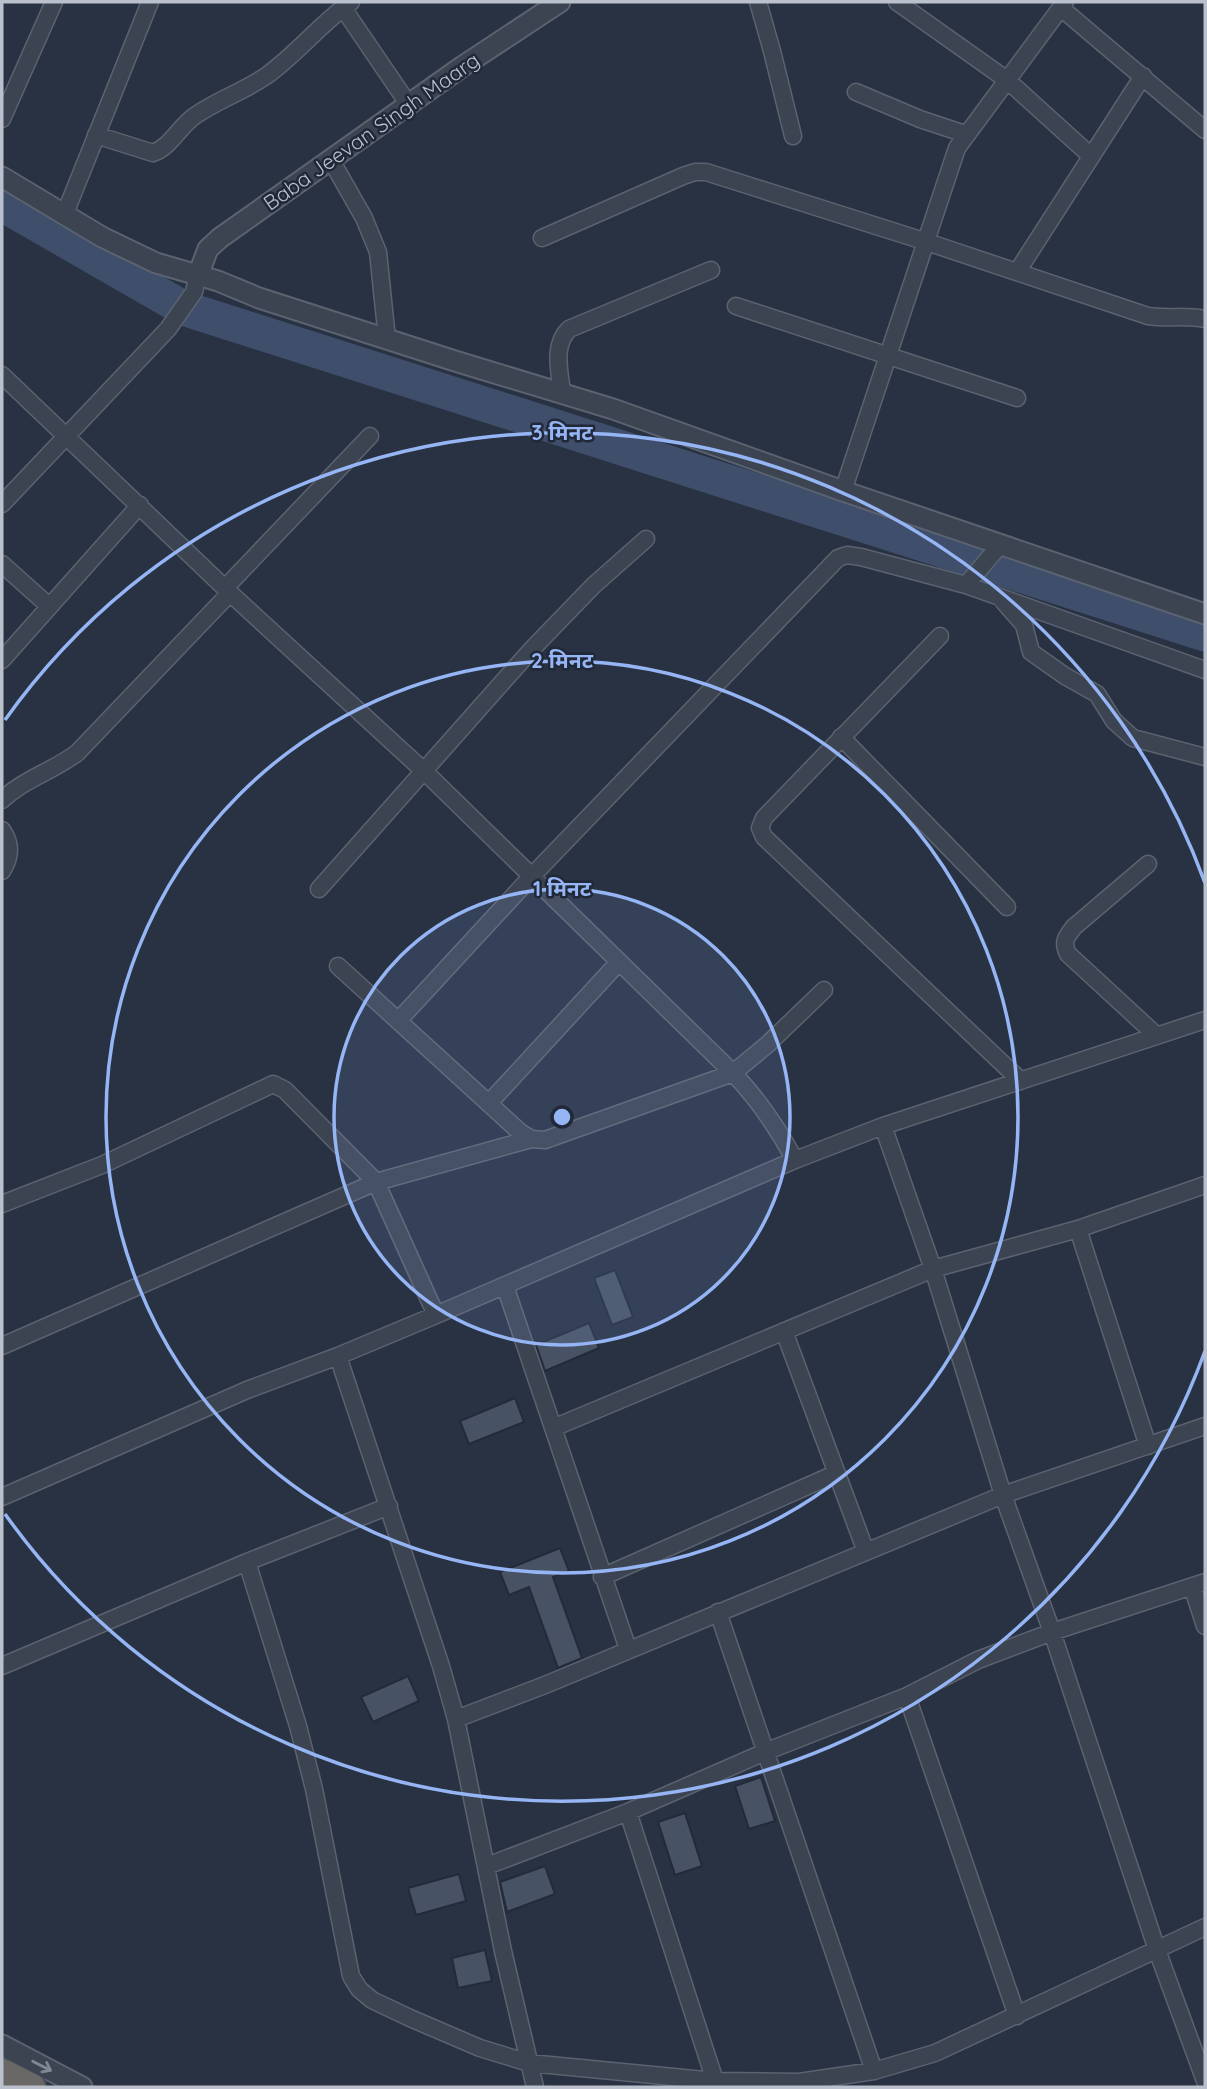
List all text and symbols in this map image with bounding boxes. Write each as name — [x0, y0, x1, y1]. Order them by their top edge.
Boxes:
street label: Baba Jeevan Singh Maarg — [258, 46, 484, 216]
text: 3 मिनट — [531, 419, 593, 445]
text: 2 मिनट — [531, 647, 594, 673]
text: 1 मिनट — [533, 875, 592, 901]
centre of rings — [550, 1105, 574, 1129]
one-way arrow — [31, 2060, 52, 2074]

